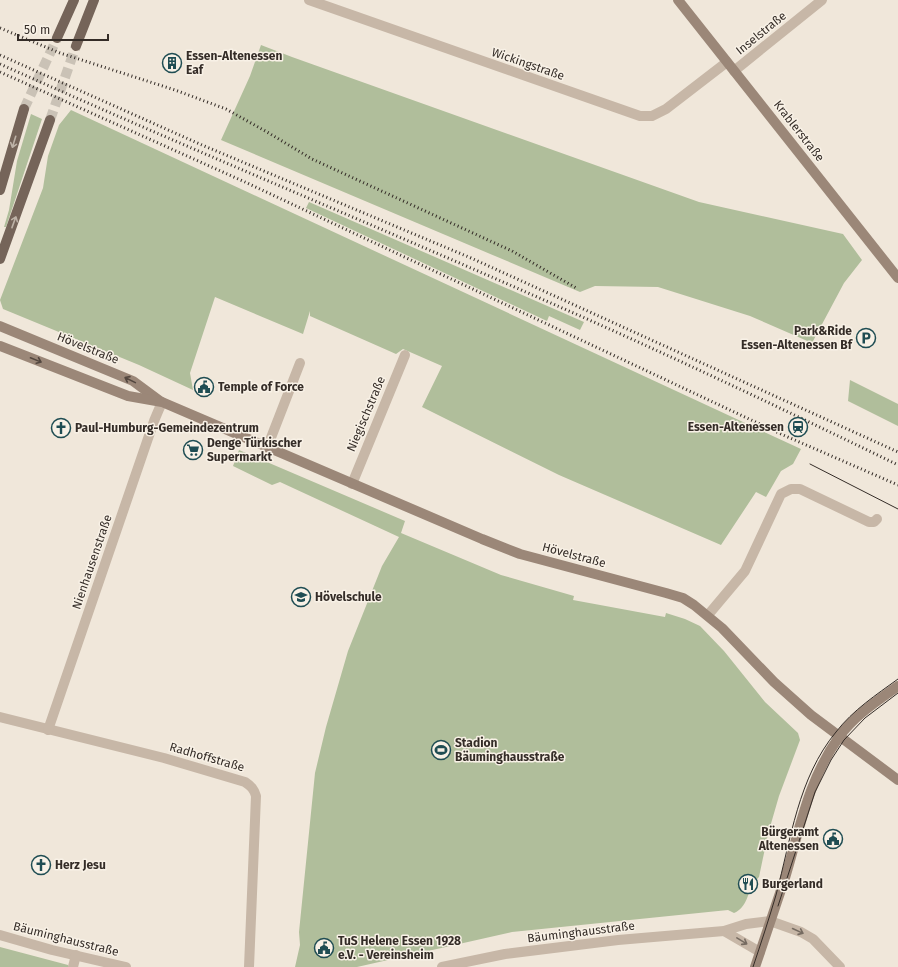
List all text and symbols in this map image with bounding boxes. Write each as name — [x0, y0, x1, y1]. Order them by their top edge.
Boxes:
street label: Inselstraße — [733, 8, 789, 58]
scale bar — [18, 16, 108, 42]
text: 50 m — [24, 23, 50, 37]
street label: Wickingstraße — [490, 45, 566, 83]
place label: Essen-Altenessen Eaf — [186, 49, 282, 77]
building icon: Essen-Altenessen Eaf — [161, 52, 183, 74]
street label: Krablerstraße — [771, 98, 827, 164]
one-way arrow — [10, 135, 17, 148]
one-way arrow — [10, 217, 18, 229]
place label: Park&Ride Essen-Altenessen Bf — [741, 324, 854, 352]
parking icon: Park&Ride Essen-Altenessen Bf — [855, 327, 877, 349]
street label: Hövelstraße — [55, 329, 121, 367]
one-way arrow — [30, 357, 42, 365]
street label: Niegischstraße — [344, 374, 388, 454]
one-way arrow — [124, 376, 136, 383]
public building icon: Temple of Force — [193, 376, 215, 398]
place label: Temple of Force — [218, 380, 304, 394]
station icon: Essen-Altenessen — [787, 416, 809, 438]
church icon: Paul-Humburg-Gemeindezentrum — [50, 417, 72, 439]
place label: Essen-Altenessen — [688, 420, 784, 434]
place label: Paul-Humburg-Gemeindezentrum — [75, 421, 259, 435]
place label: Denge Türkischer Supermarkt — [207, 436, 302, 464]
supermarket icon: Denge Türkischer Supermarkt — [182, 439, 204, 461]
street label: Nienhausenstraße — [69, 513, 115, 611]
street label: Hövelstraße — [541, 540, 607, 570]
school or university icon: Hövelschule — [290, 586, 312, 608]
place label: Hövelschule — [315, 590, 382, 604]
place label: Stadion Bäuminghausstraße — [455, 736, 565, 764]
sports icon: Stadion Bäuminghausstraße — [430, 739, 452, 761]
street label: Radhoffstraße — [168, 740, 246, 774]
place label: Bürgeramt Altenessen — [758, 825, 819, 853]
public building icon: Bürgeramt Altenessen — [822, 828, 844, 850]
church icon: Herz Jesu — [30, 854, 52, 876]
place label: Herz Jesu — [55, 858, 106, 872]
restaurant icon: Burgerland — [737, 873, 759, 895]
place label: Burgerland — [762, 877, 823, 891]
street label: Bäuminghausstraße — [526, 918, 636, 946]
street label: Bäuminghausstraße — [12, 919, 120, 959]
one-way arrow — [792, 928, 804, 935]
place label: TuS Helene Essen 1928 e.V. - Vereinsheim — [338, 934, 461, 962]
public building icon: TuS Helene Essen 1928 e.V. - Vereinsheim — [313, 937, 335, 959]
one-way arrow — [736, 938, 748, 946]

